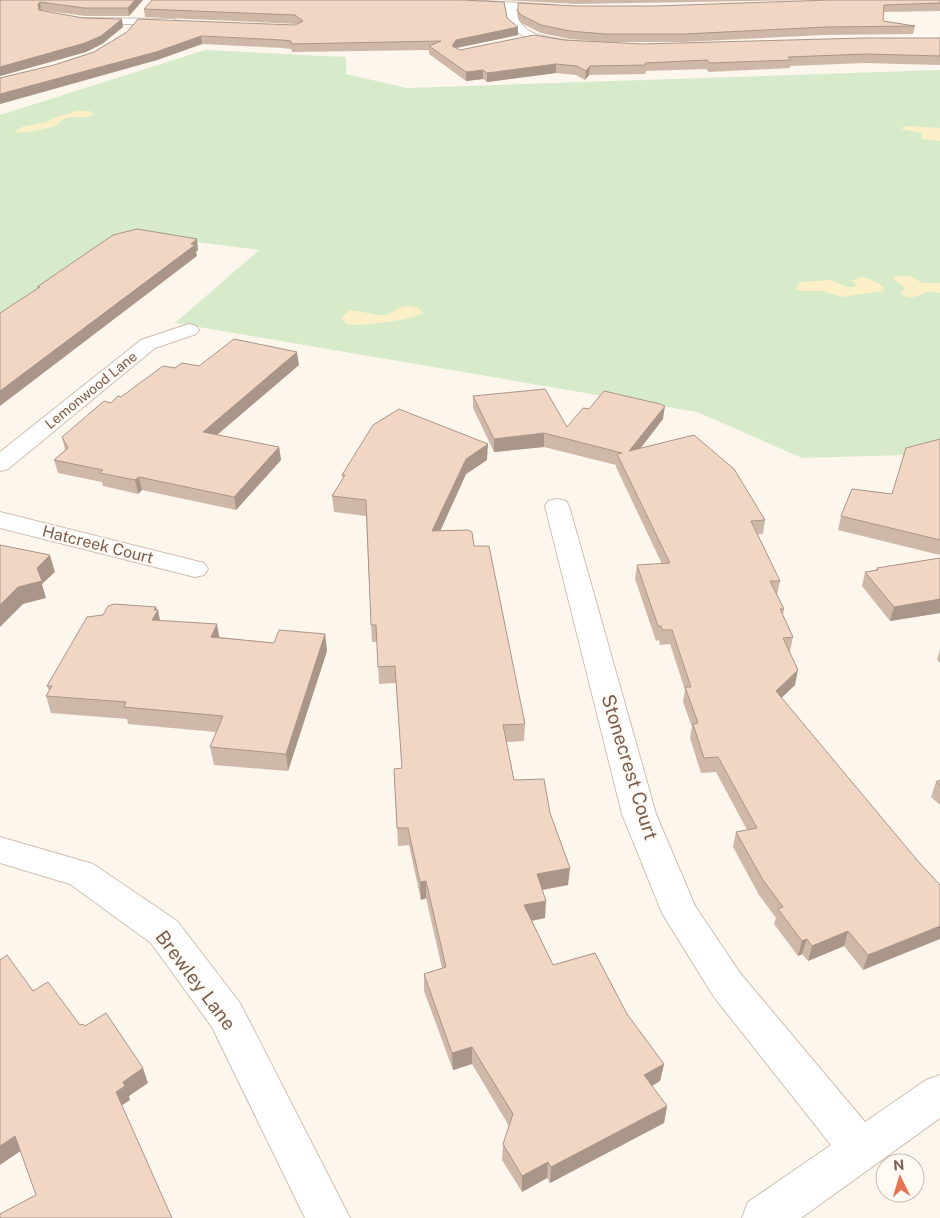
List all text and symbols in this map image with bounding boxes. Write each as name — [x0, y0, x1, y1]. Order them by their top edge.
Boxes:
street label: Lemonwood Lane — [42, 348, 140, 432]
street label: Hatcreek Court — [40, 521, 156, 568]
street label: Stonecrest Court — [597, 692, 663, 842]
street label: Brewley Lane — [151, 926, 241, 1034]
north arrow — [875, 1153, 925, 1203]
text: N — [893, 1157, 905, 1173]

